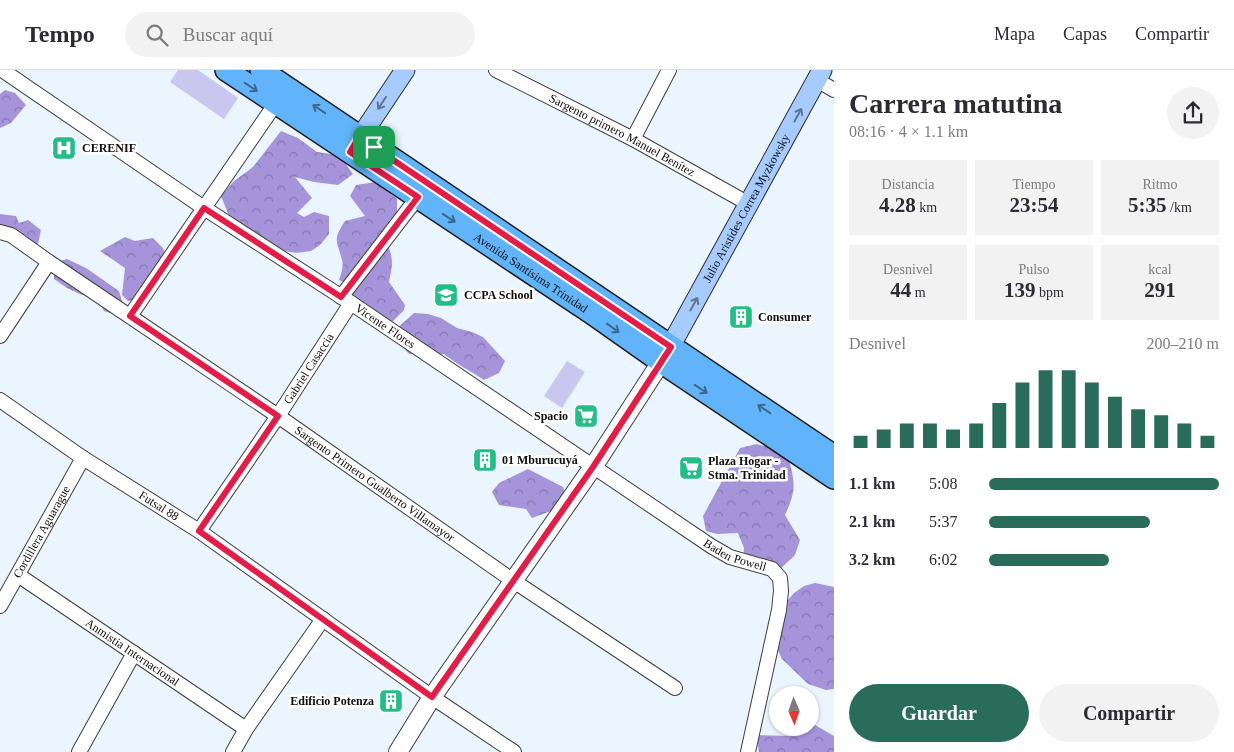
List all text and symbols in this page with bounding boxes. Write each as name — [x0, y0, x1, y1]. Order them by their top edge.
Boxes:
search box — [125, 12, 475, 57]
text: Tempo — [25, 21, 95, 47]
icon: search — [143, 21, 171, 49]
text: Buscar aquí — [183, 24, 273, 45]
text: Mapa — [994, 24, 1035, 44]
text: Capas — [1063, 24, 1107, 44]
text: Compartir — [1135, 24, 1209, 44]
one-way arrow — [244, 82, 258, 92]
button: share — [1167, 87, 1219, 139]
text: Carrera matutina — [849, 88, 1062, 119]
street label: Sargento primero Manuel Benítez — [547, 91, 698, 179]
one-way arrow — [377, 96, 387, 110]
one-way arrow — [312, 104, 326, 114]
one-way arrow — [793, 109, 803, 123]
text: 08:16 · 4 × 1.1 km — [849, 123, 968, 140]
pin — [353, 126, 395, 168]
street label: Julio Aristides Correa Myzkowsky — [700, 131, 793, 285]
icon: arrive — [360, 133, 388, 161]
hospital icon: CERENIF — [51, 135, 77, 161]
place label: CERENIF — [82, 141, 136, 155]
text: Distancia — [882, 177, 934, 192]
text: Tiempo — [1012, 177, 1056, 192]
text: Ritmo — [1142, 177, 1178, 192]
text: 4.28 — [879, 193, 916, 217]
text: 23:54 — [1010, 193, 1059, 217]
text: 5:35 — [1128, 193, 1167, 217]
text: km — [916, 200, 937, 215]
text: /km — [1167, 200, 1192, 215]
one-way arrow — [442, 213, 456, 223]
street label: Avenida Santísima Trinidad — [471, 230, 590, 316]
text: Desnivel — [883, 262, 933, 277]
text: Pulso — [1018, 262, 1050, 277]
text: kcal — [1148, 262, 1172, 277]
text: 44 — [890, 278, 911, 302]
text: 139 — [1004, 278, 1036, 302]
text: 291 — [1144, 278, 1176, 302]
school or university icon: CCPA School — [433, 282, 459, 308]
text: m — [911, 285, 926, 300]
text: bpm — [1036, 285, 1064, 300]
place label: CCPA School — [464, 288, 533, 302]
one-way arrow — [690, 297, 700, 312]
street label: Vicente Flores — [352, 301, 418, 352]
building icon: Consumer — [728, 304, 754, 330]
place label: Consumer — [758, 310, 812, 324]
one-way arrow — [606, 323, 620, 333]
street label: Gabriel Casaccia — [281, 330, 337, 407]
text: Desnivel — [849, 335, 906, 352]
text: 200–210 m — [1147, 335, 1219, 352]
one-way arrow — [694, 384, 708, 394]
supermarket icon: Spacio — [573, 403, 599, 429]
one-way arrow — [758, 404, 772, 414]
place label: Spacio — [534, 409, 568, 423]
street label: Sargento Primero Gualberto Villamayor — [292, 423, 457, 545]
building icon: 01 Mburucuyá — [472, 447, 498, 473]
place label: 01 Mburucuyá — [502, 453, 578, 467]
place label: Plaza Hogar - Stma. Trinidad — [708, 454, 786, 482]
supermarket icon: Plaza Hogar - Stma. Trinidad — [678, 455, 704, 481]
text: 1.1 km — [849, 475, 895, 492]
text: 5:08 — [929, 475, 957, 492]
street label: Cordillera Aguarague — [10, 483, 73, 581]
street label: Futsal 88 — [136, 488, 181, 524]
text: 2.1 km — [849, 513, 895, 530]
text: 5:37 — [929, 513, 957, 530]
street label: Baden Powell — [701, 536, 769, 574]
text: 3.2 km — [849, 551, 895, 568]
text: 6:02 — [929, 551, 957, 568]
street label: Anmistia Internacional — [83, 616, 183, 689]
button: Guardar — [849, 684, 1029, 742]
button: Compartir — [1039, 684, 1219, 742]
north arrow — [769, 686, 819, 736]
map controls — [769, 686, 819, 736]
building icon: Edificio Potenza — [378, 688, 404, 714]
place label: Edificio Potenza — [290, 694, 374, 708]

